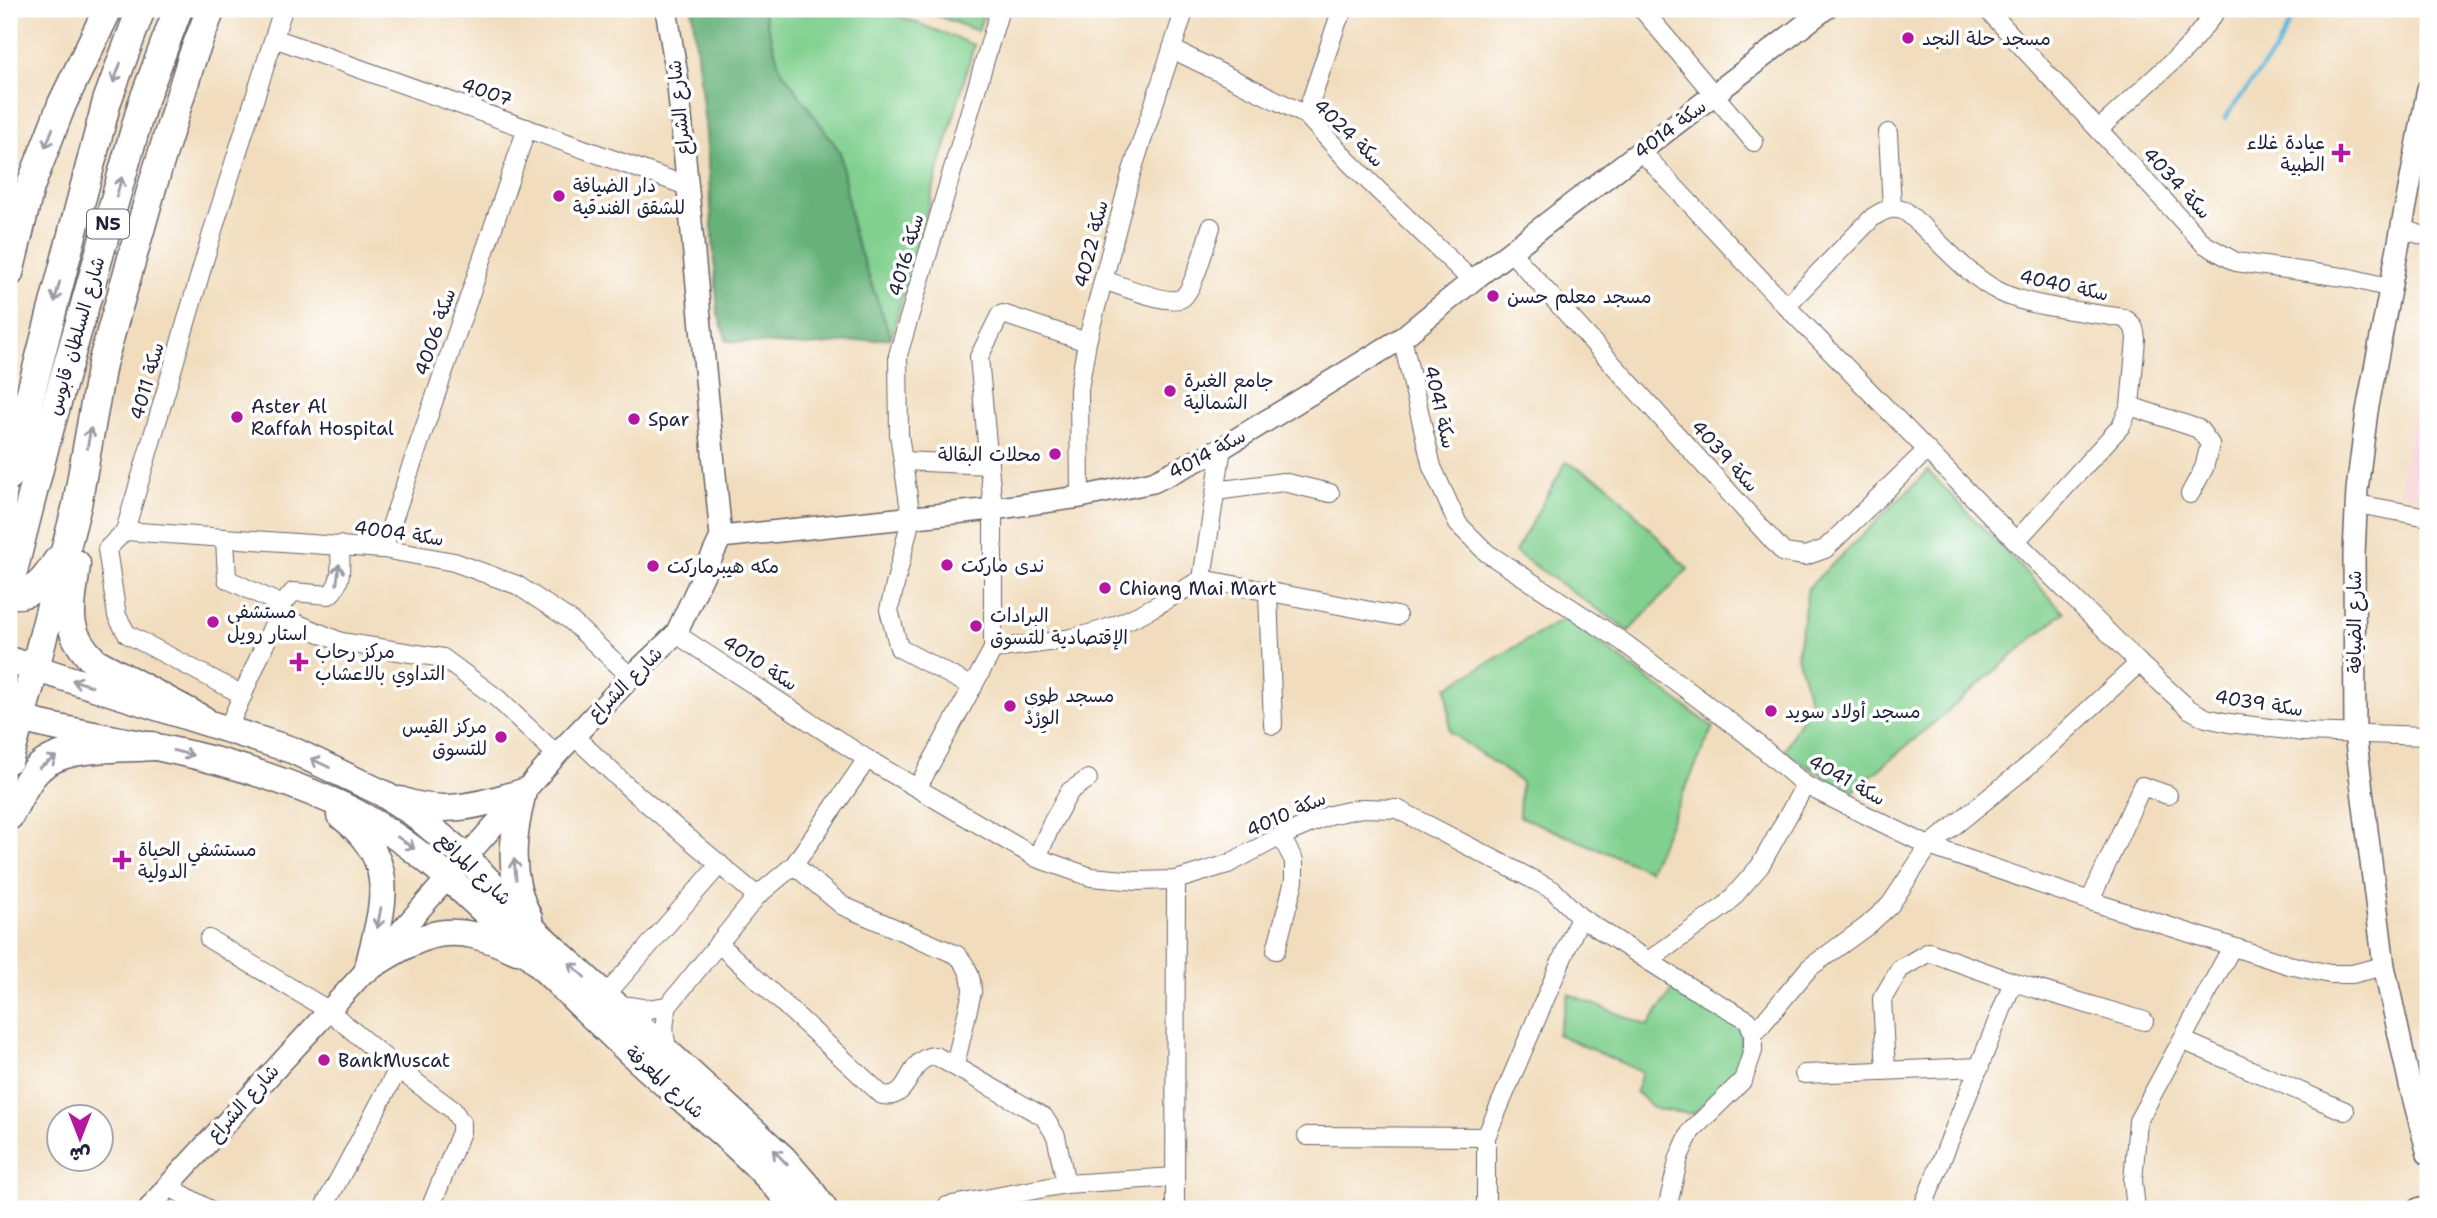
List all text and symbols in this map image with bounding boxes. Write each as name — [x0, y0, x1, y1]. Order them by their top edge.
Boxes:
place label: مسجد حلة النجد — [1922, 26, 2051, 51]
marker: مسجد حلة النجد — [1900, 30, 1916, 46]
street label: شارع الشراع — [662, 59, 697, 157]
one-way arrow — [110, 61, 122, 83]
street label: 4007 — [458, 72, 516, 112]
street label: سكة 4024 — [1308, 93, 1390, 173]
street label: سكة 4014 — [1629, 94, 1711, 164]
one-way arrow — [42, 126, 55, 148]
place label: عيادة غلاء الطبية — [2246, 130, 2325, 177]
street label: سكة 4034 — [2137, 142, 2217, 224]
marker: عيادة غلاء الطبية — [2331, 143, 2351, 163]
place label: دار الضيافة للشقق الفندقية — [573, 173, 685, 220]
one-way arrow — [113, 176, 126, 198]
marker: دار الضيافة للشقق الفندقية — [551, 188, 567, 204]
street label: سكة 4022 — [1068, 198, 1114, 290]
road number: N5 — [87, 210, 129, 238]
street label: سكة 4016 — [882, 211, 930, 299]
street label: شارع السلطان قابوس — [41, 254, 112, 419]
street label: سكة 4040 — [2017, 263, 2111, 307]
one-way arrow — [50, 280, 63, 303]
place label: مسجد معلم حسن — [1507, 284, 1652, 311]
street label: سكة 4006 — [408, 285, 462, 379]
marker: مسجد معلم حسن — [1485, 288, 1501, 304]
street label: سكة 4011 — [124, 339, 170, 423]
street label: سكة 4041 — [1418, 363, 1462, 451]
place label: جامع الغبرة الشمالية — [1184, 368, 1274, 415]
marker: جامع الغبرة الشمالية — [1162, 383, 1178, 399]
place label: Aster Al Raffah Hospital — [251, 394, 394, 441]
place label: Spar — [648, 407, 689, 432]
marker: Aster Al Raffah Hospital — [229, 409, 245, 425]
marker: Spar — [626, 411, 642, 427]
street label: سكة 4039 — [1686, 414, 1764, 498]
street label: سكة 4014 — [1164, 423, 1250, 485]
one-way arrow — [83, 427, 96, 450]
place label: محلات البقالة — [938, 442, 1041, 467]
marker: محلات البقالة — [1047, 446, 1063, 462]
street label: سكة 4004 — [352, 514, 446, 552]
place label: ندى ماركت — [961, 553, 1044, 578]
place label: مكه هيبرماركت — [667, 554, 779, 579]
marker: ندى ماركت — [939, 557, 955, 573]
marker: مكه هيبرماركت — [645, 558, 661, 574]
one-way arrow — [332, 563, 345, 586]
street label: شارع الضيافة — [2342, 570, 2368, 674]
place label: Chiang Mai Mart — [1119, 576, 1277, 601]
marker: Chiang Mai Mart — [1097, 580, 1113, 596]
place label: مستشفى استار رويل — [227, 599, 307, 646]
place label: البرادات الإقتصادية للتسوق — [990, 603, 1128, 650]
marker: مستشفى استار رويل — [205, 614, 221, 630]
marker: البرادات الإقتصادية للتسوق — [968, 618, 984, 634]
street label: سكة 4010 — [718, 629, 802, 697]
place label: مركز رحاب التداوي بالاعشاب — [315, 639, 445, 688]
street label: شارع الشراع — [582, 641, 669, 728]
marker: مركز رحاب التداوي بالاعشاب — [289, 652, 309, 672]
one-way arrow — [71, 675, 93, 688]
place label: مسجد طوي الوِرْدْ — [1024, 683, 1114, 733]
street label: سكة 4039 — [2213, 684, 2305, 722]
marker: مسجد طوي الوِرْدْ — [1002, 698, 1018, 714]
place label: مسجد أولاد سويد — [1785, 699, 1921, 724]
marker: مسجد أولاد سويد — [1763, 703, 1779, 719]
place label: مركز القيس للتسوق — [402, 714, 487, 761]
marker: مركز القيس للتسوق — [493, 729, 509, 745]
one-way arrow — [171, 747, 194, 760]
street label: سكة 4041 — [1804, 749, 1890, 811]
one-way arrow — [38, 755, 57, 770]
one-way arrow — [310, 756, 331, 770]
street label: سكة 4010 — [1242, 785, 1330, 843]
street label: شارع المرافع — [431, 827, 517, 912]
one-way arrow — [396, 836, 415, 850]
place label: مستشفي الحياة الدولية — [138, 837, 257, 884]
marker: مستشفي الحياة الدولية — [112, 850, 132, 870]
one-way arrow — [508, 858, 521, 881]
one-way arrow — [372, 906, 385, 929]
one-way arrow — [569, 961, 586, 978]
street label: شارع المعرفة — [620, 1040, 710, 1125]
place label: BankMuscat — [338, 1048, 450, 1073]
marker: BankMuscat — [316, 1052, 332, 1068]
street label: شارع الشراع — [201, 1059, 285, 1148]
north arrow — [46, 1102, 116, 1172]
text: ش — [69, 1142, 90, 1167]
one-way arrow — [772, 1149, 789, 1166]

